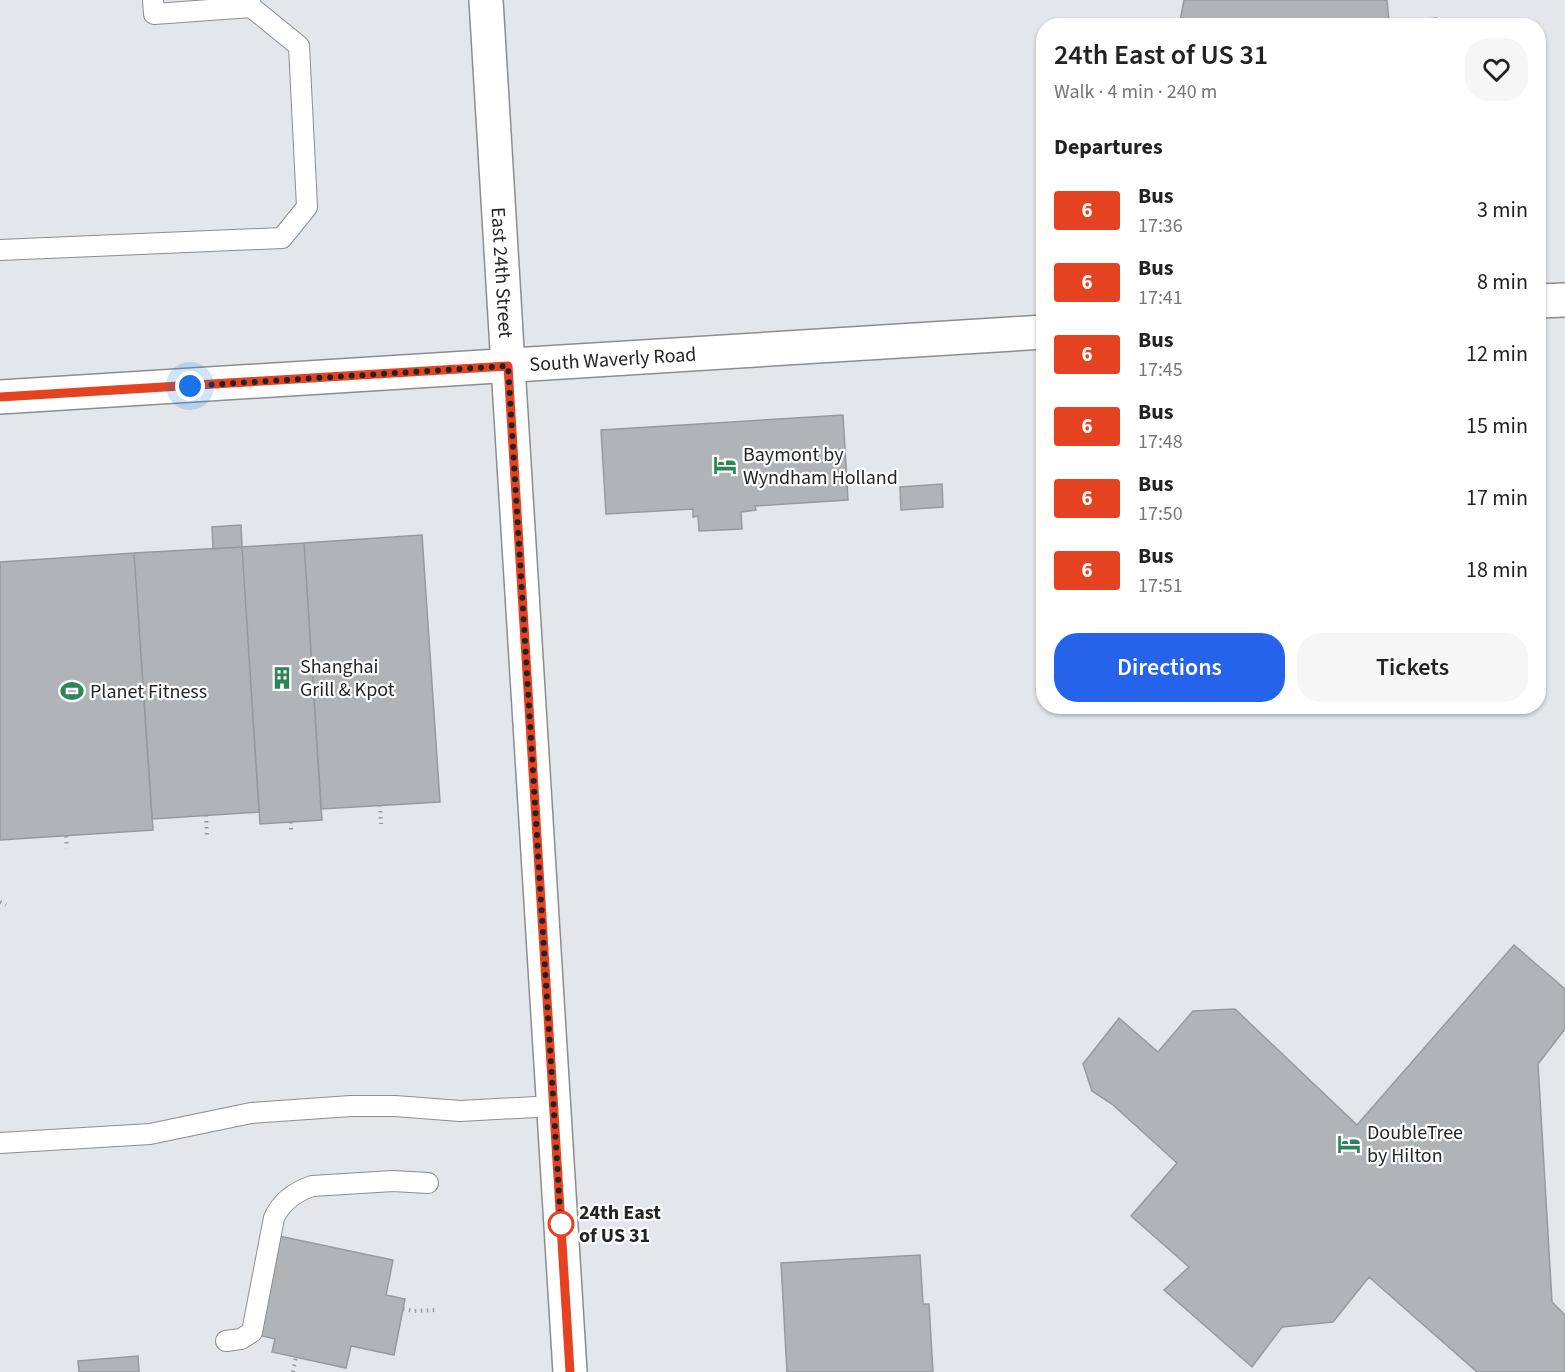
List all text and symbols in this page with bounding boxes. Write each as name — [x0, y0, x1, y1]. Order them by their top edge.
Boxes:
text: 24th East of US 31 — [1054, 35, 1268, 75]
button: heart — [1465, 38, 1528, 101]
text: Walk · 4 min · 240 m — [1054, 78, 1217, 106]
text: Departures — [1054, 131, 1163, 163]
text: Bus — [1138, 180, 1174, 212]
text: 3 min — [1477, 194, 1528, 226]
text: 6 — [1081, 195, 1093, 225]
street label: East 24th Street — [483, 206, 519, 339]
text: 17:36 — [1138, 212, 1183, 240]
text: Bus — [1138, 252, 1174, 284]
text: 8 min — [1477, 266, 1528, 298]
text: 6 — [1081, 267, 1093, 297]
text: 17:41 — [1138, 284, 1183, 312]
text: Bus — [1138, 324, 1174, 356]
text: 12 min — [1466, 338, 1528, 370]
text: 6 — [1081, 339, 1093, 369]
street label: South Waverly Road — [529, 341, 697, 379]
text: 17:45 — [1138, 356, 1183, 384]
your location — [175, 371, 205, 401]
text: Bus — [1138, 396, 1174, 428]
text: 15 min — [1466, 410, 1528, 442]
text: 6 — [1081, 411, 1093, 441]
text: 17:48 — [1138, 428, 1183, 456]
place label: Baymont by Wyndham Holland — [743, 441, 898, 492]
hotel icon: Baymont by Wyndham Holland — [712, 452, 738, 478]
text: Bus — [1138, 468, 1174, 500]
text: 17 min — [1466, 482, 1528, 514]
text: 6 — [1081, 483, 1093, 513]
text: 17:50 — [1138, 500, 1183, 528]
text: Bus — [1138, 540, 1174, 572]
text: 18 min — [1466, 554, 1528, 586]
text: 6 — [1081, 555, 1093, 585]
text: 17:51 — [1138, 572, 1183, 600]
button: Directions — [1054, 633, 1285, 702]
button: Tickets — [1297, 633, 1528, 702]
place label: Shanghai Grill & Kpot — [300, 653, 395, 704]
building icon: Shanghai Grill & Kpot — [269, 665, 295, 691]
sports icon: Planet Fitness — [59, 678, 85, 704]
place label: Planet Fitness — [90, 678, 207, 706]
place label: DoubleTree by Hilton — [1367, 1119, 1463, 1170]
hotel icon: DoubleTree by Hilton — [1336, 1131, 1362, 1157]
place label: 24th East of US 31 — [579, 1199, 661, 1250]
marker: 24th East of US 31 — [548, 1211, 574, 1237]

